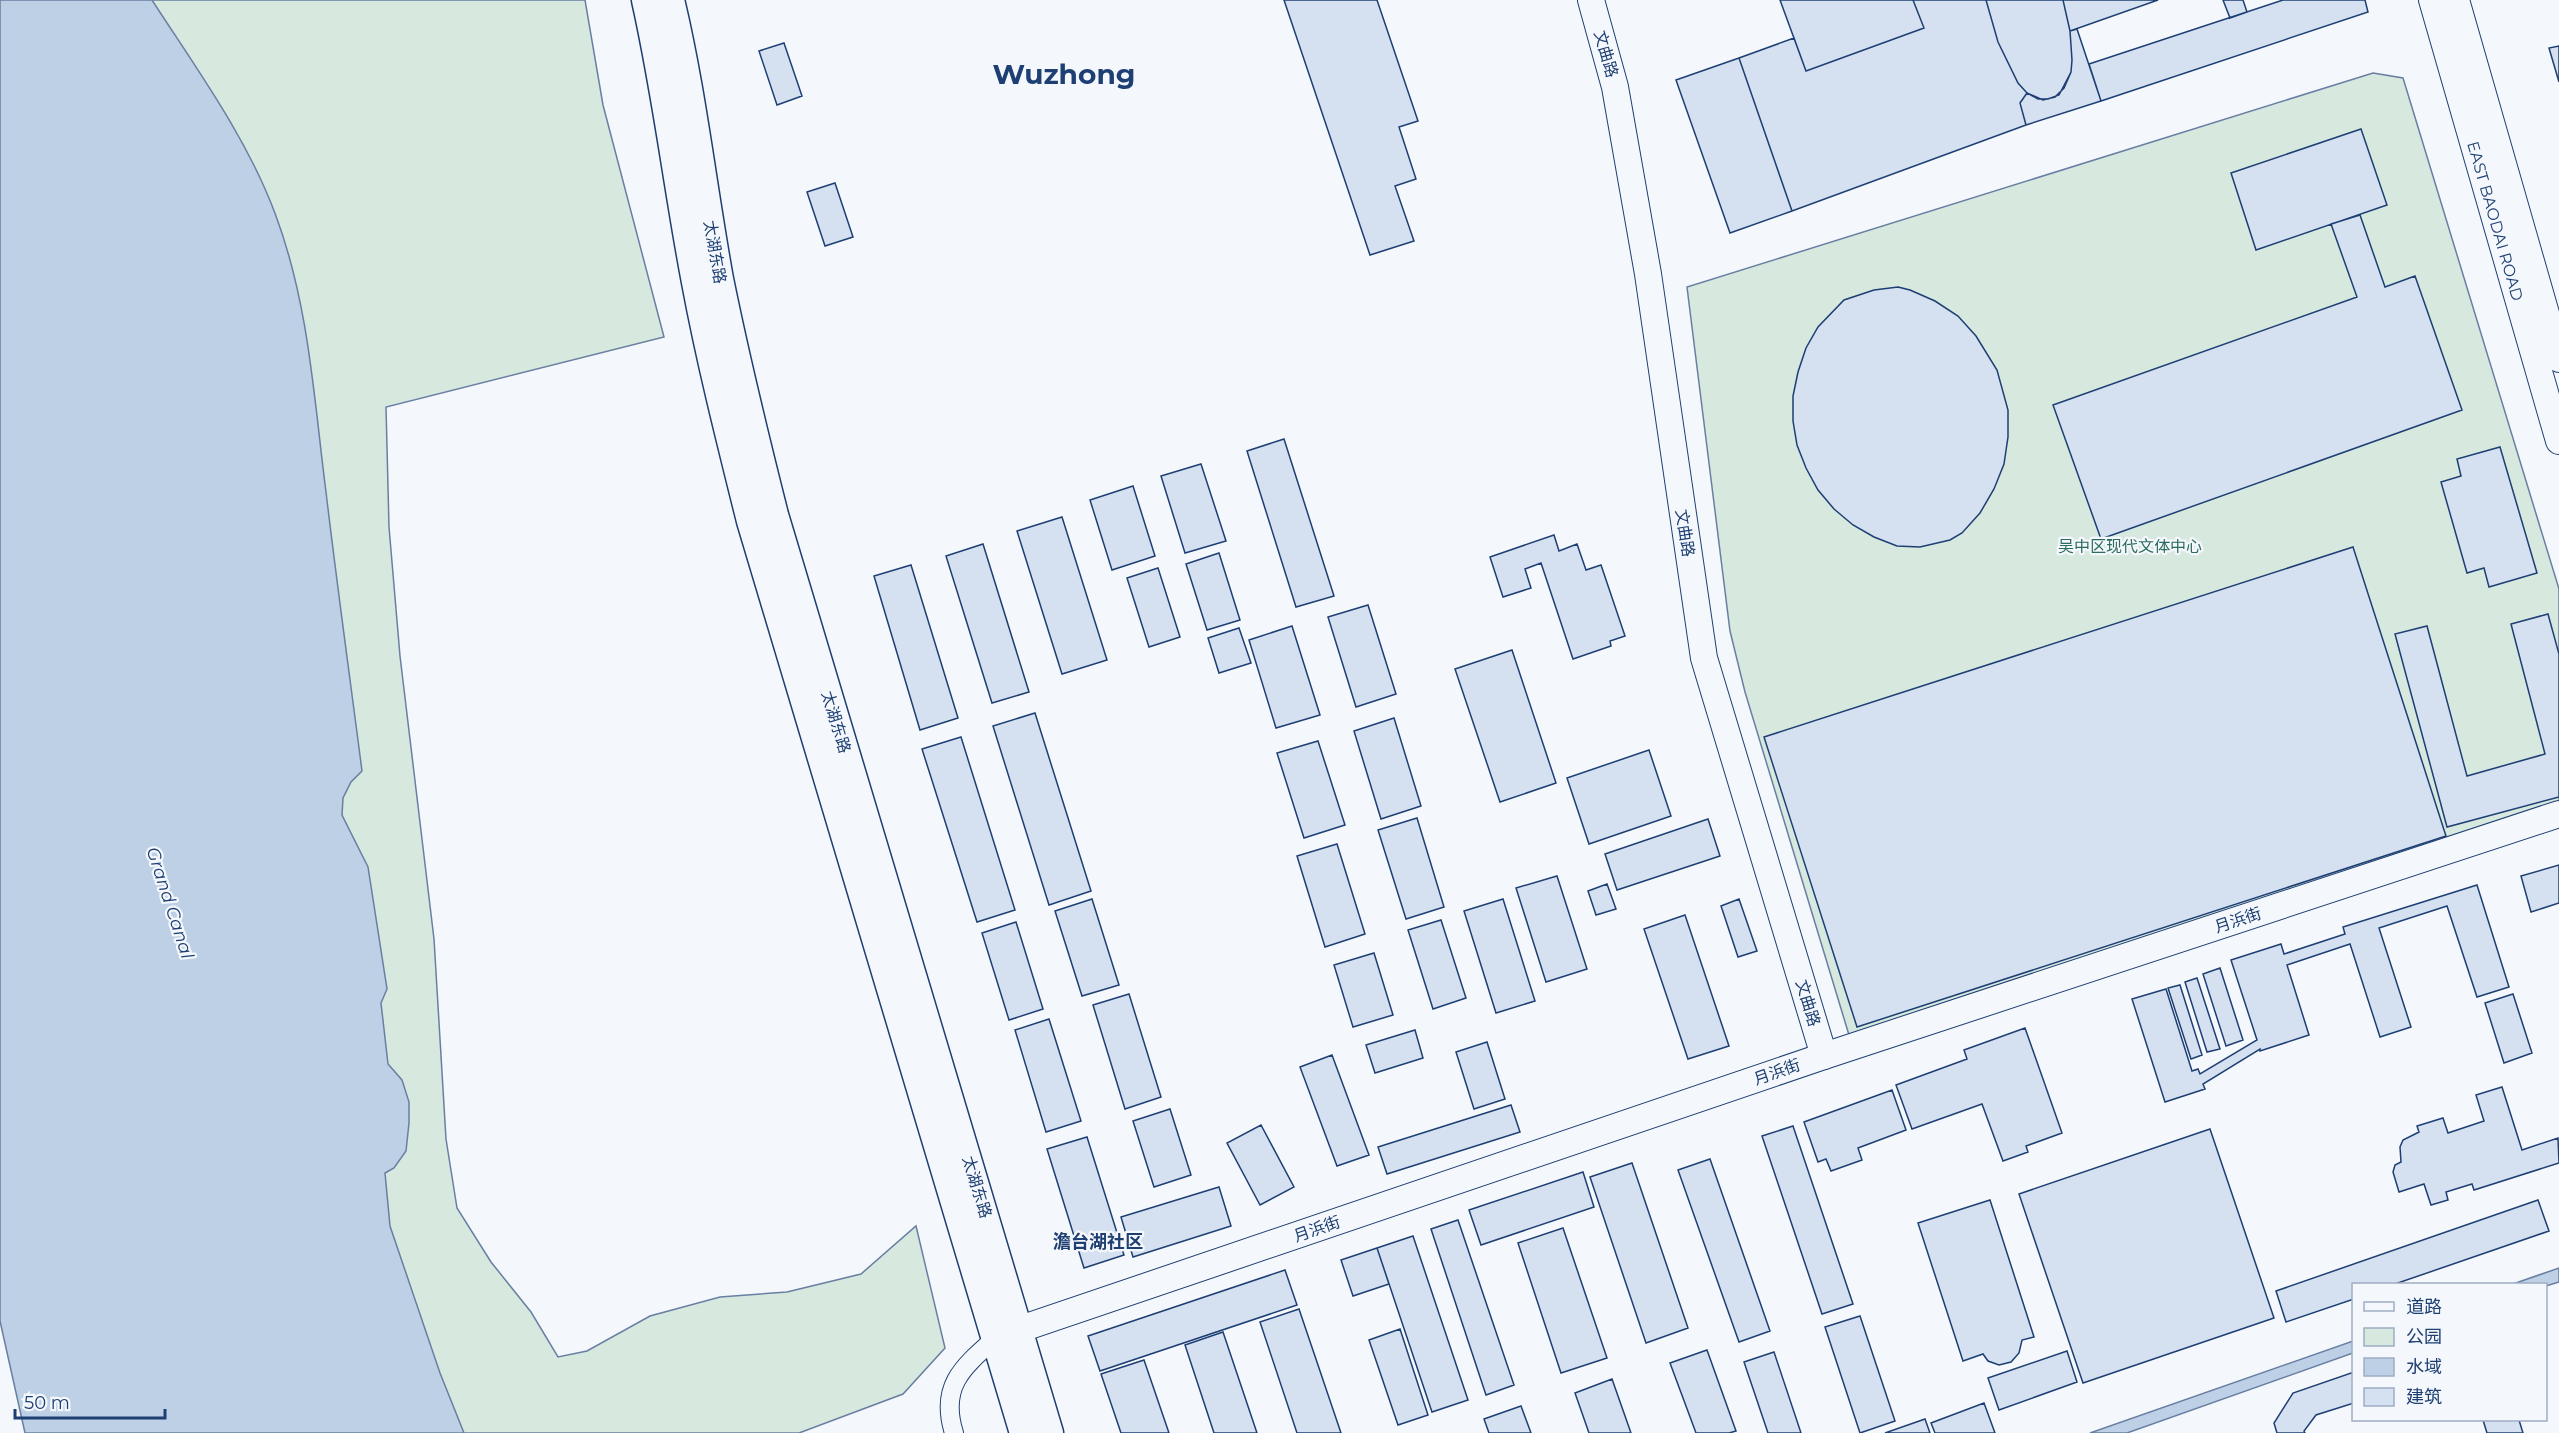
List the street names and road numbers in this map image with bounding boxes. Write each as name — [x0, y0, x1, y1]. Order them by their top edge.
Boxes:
street label: 文曲路 — [1590, 28, 1622, 80]
street label: EAST BAODAI ROAD — [2464, 139, 2528, 303]
street label: 太湖东路 — [700, 219, 730, 285]
street label: 文曲路 — [1672, 508, 1698, 558]
street label: 太湖东路 — [818, 689, 854, 755]
street label: 月浜街 — [2212, 904, 2264, 936]
street label: 文曲路 — [1792, 977, 1824, 1029]
street label: 月浜街 — [1751, 1055, 1803, 1089]
street label: 太湖东路 — [959, 1154, 995, 1220]
street label: 月浜街 — [1291, 1212, 1343, 1246]

